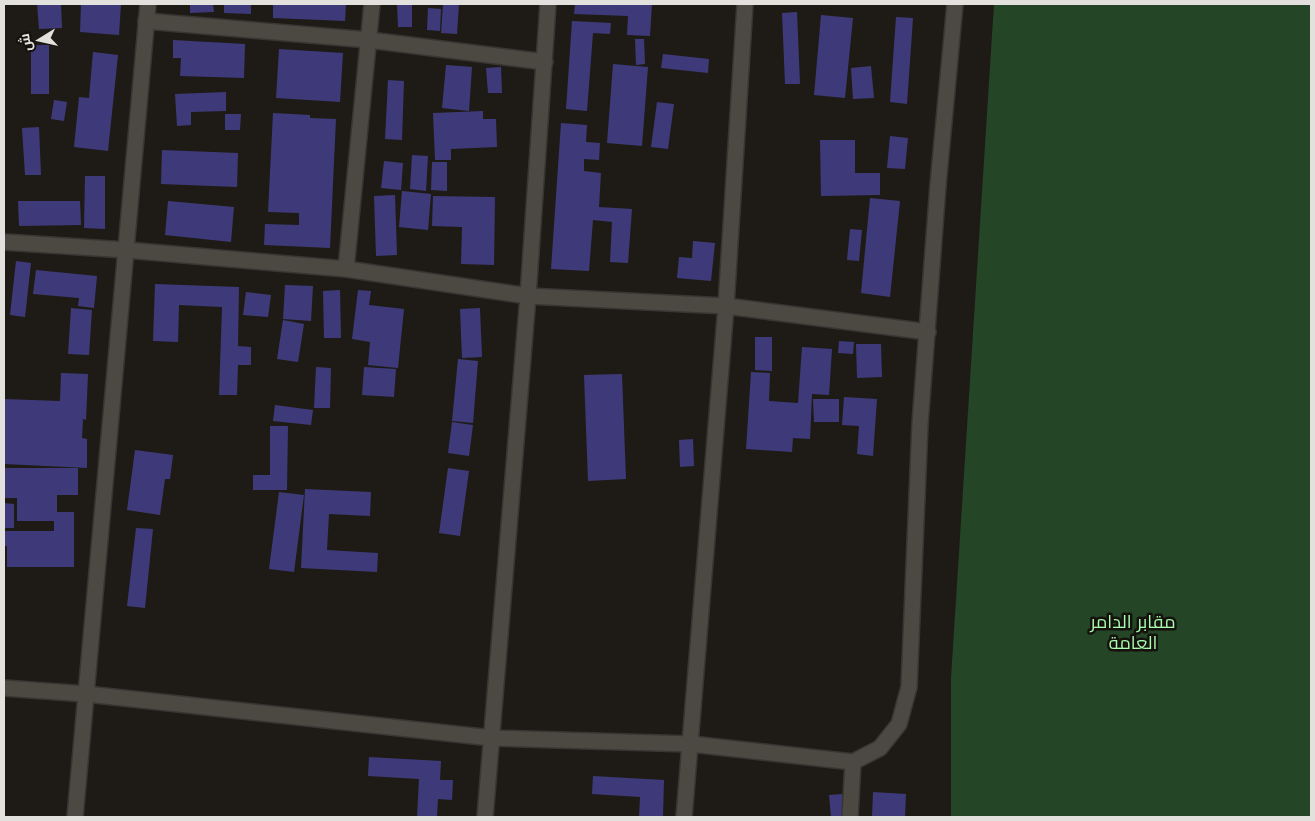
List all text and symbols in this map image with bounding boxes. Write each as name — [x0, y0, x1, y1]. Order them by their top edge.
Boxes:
north arrow — [15, 15, 65, 65]
text: ش — [14, 32, 37, 53]
park label: مقابر الدامر العامة — [1090, 613, 1176, 656]

